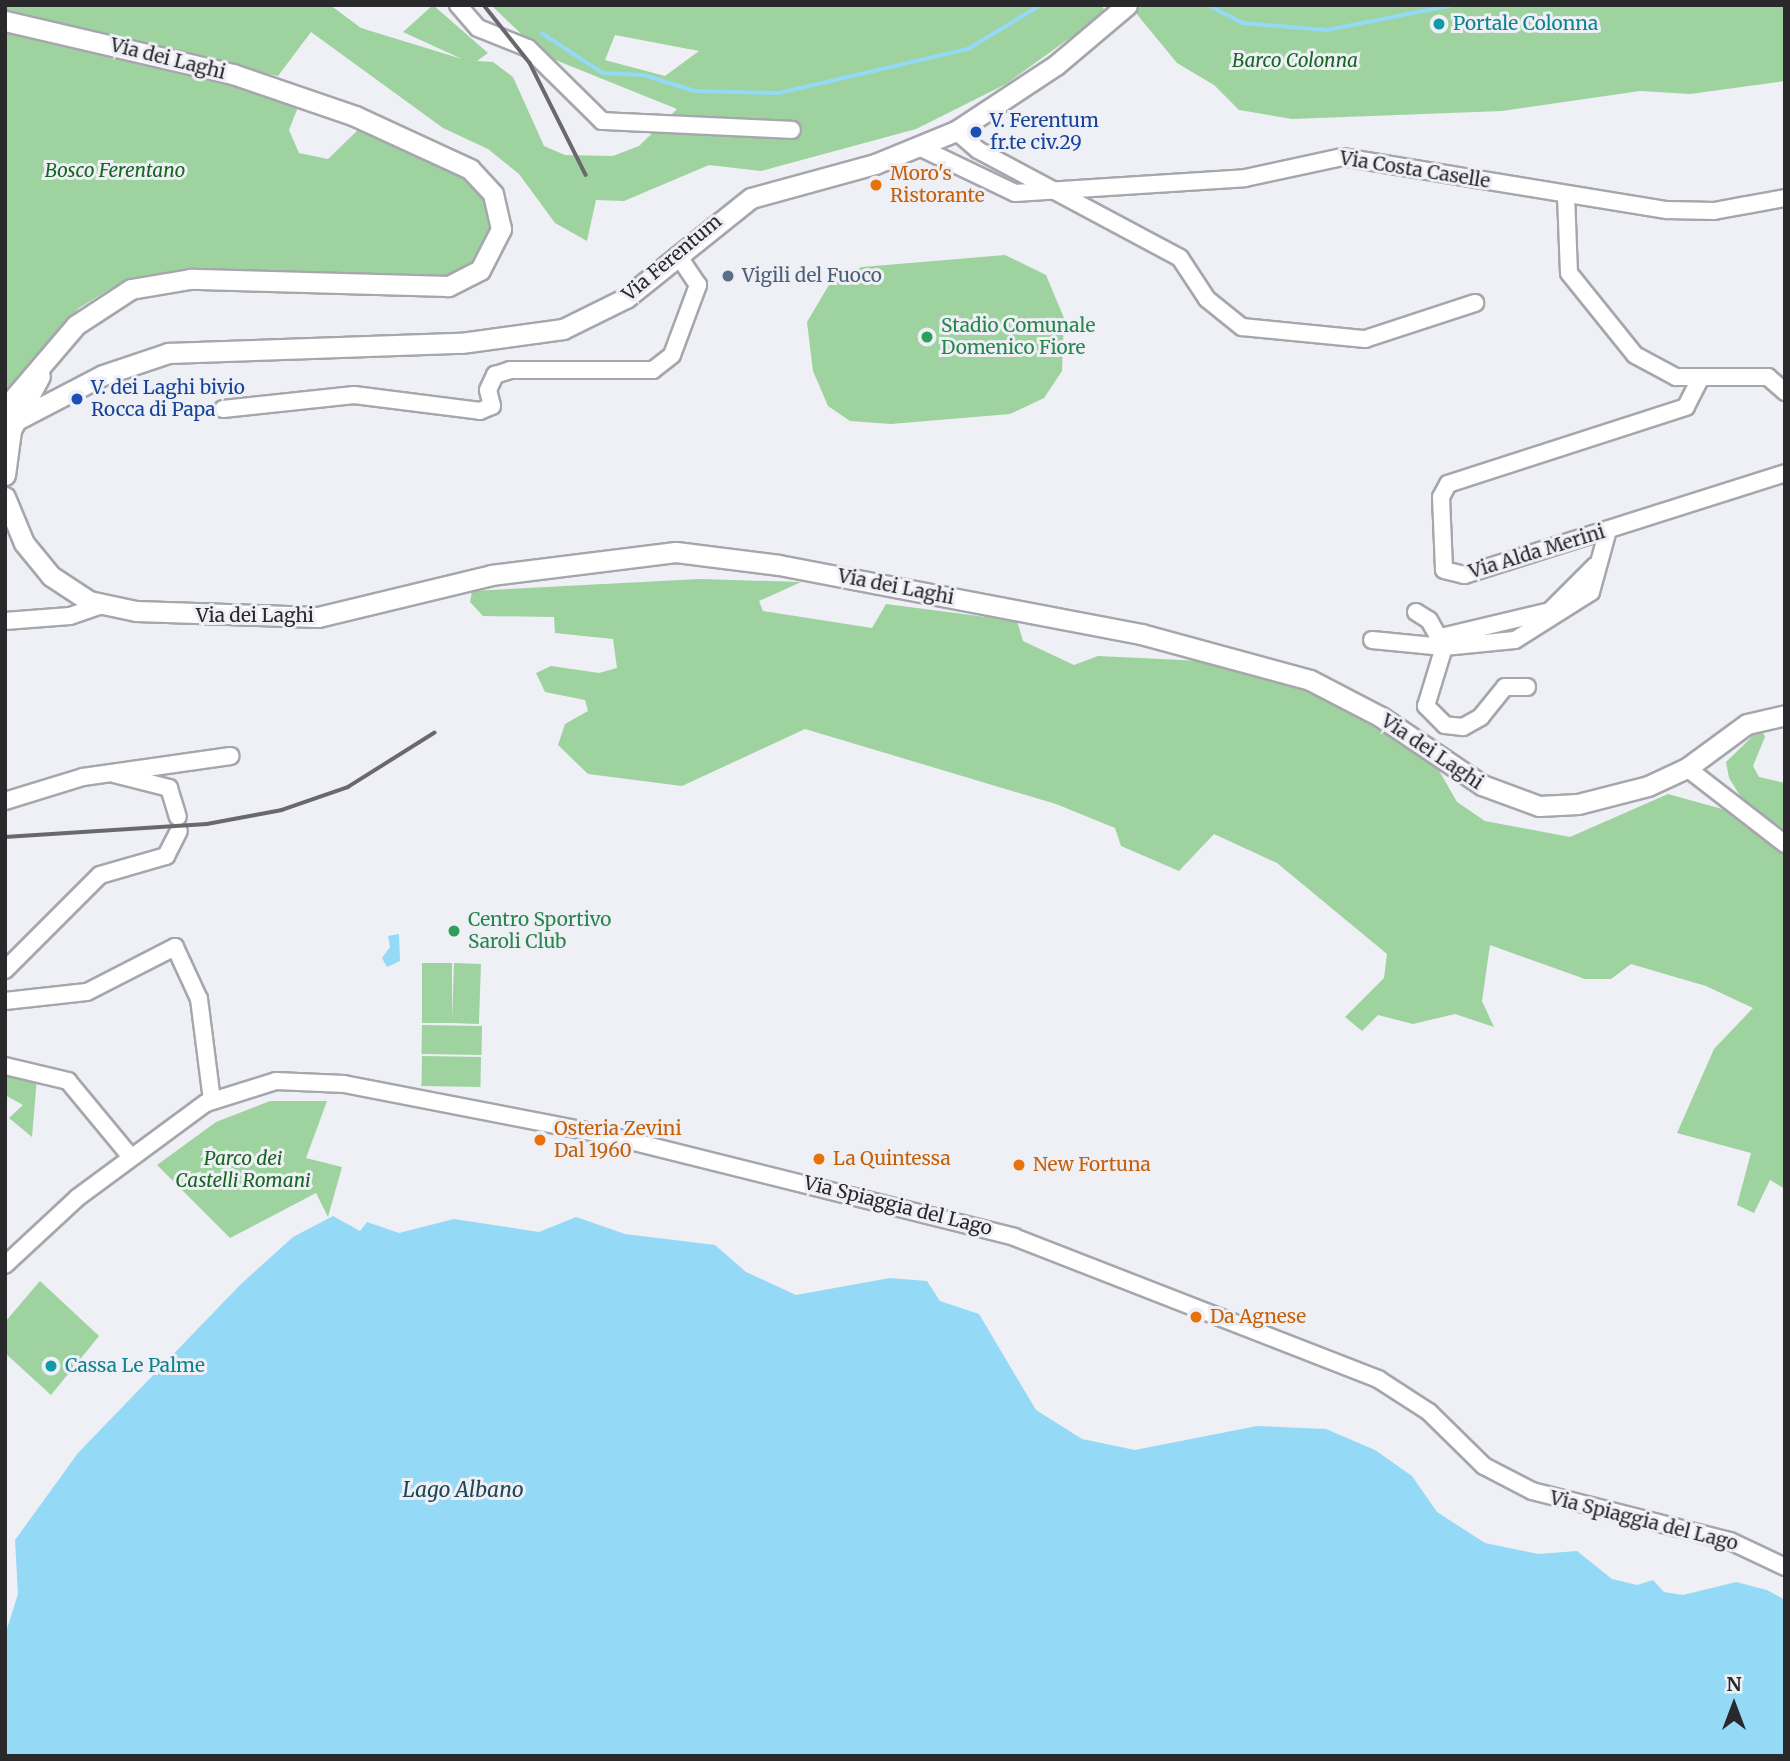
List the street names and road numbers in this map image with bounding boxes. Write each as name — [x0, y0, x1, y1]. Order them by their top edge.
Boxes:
street label: Via dei Laghi — [108, 34, 228, 84]
street label: Via Costa Caselle — [1338, 147, 1492, 193]
street label: Via Ferentum — [618, 210, 726, 306]
street label: Via Alda Merini — [1466, 520, 1608, 584]
street label: Via dei Laghi — [836, 565, 956, 609]
street label: Via dei Laghi — [196, 605, 314, 627]
street label: Via dei Laghi — [1377, 710, 1487, 794]
street label: Via Spiaggia del Lago — [802, 1172, 994, 1240]
street label: Via Spiaggia del Lago — [1548, 1487, 1740, 1555]

